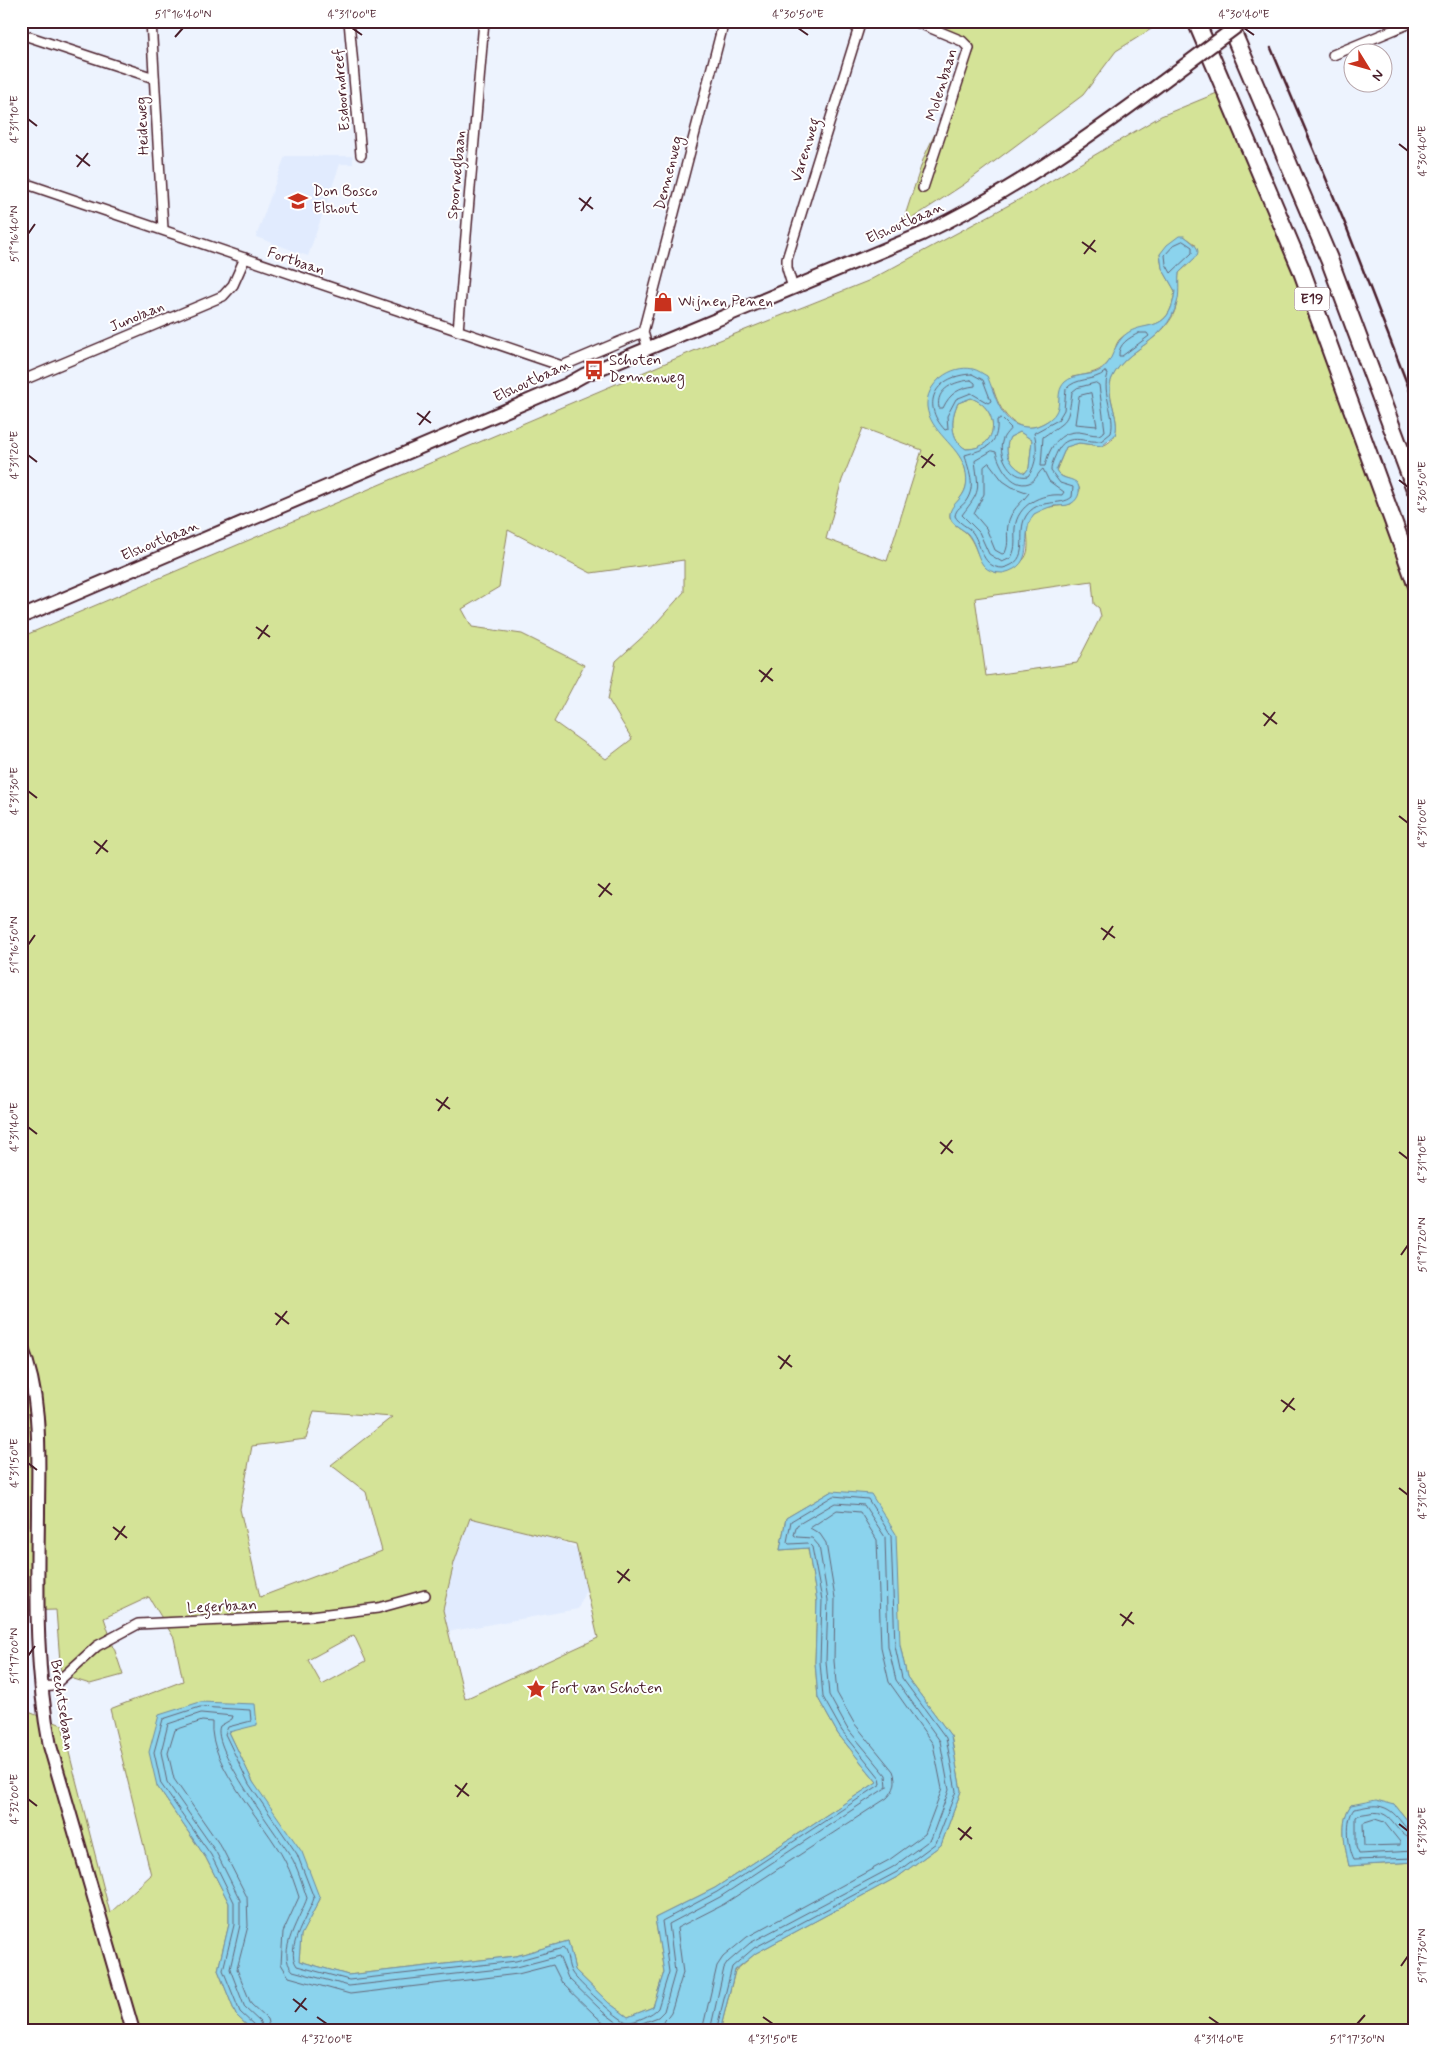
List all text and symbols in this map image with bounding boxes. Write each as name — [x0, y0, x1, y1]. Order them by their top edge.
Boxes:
text: 51°16'40"N — [154, 7, 212, 23]
text: 4°31'00"E — [327, 7, 377, 23]
text: 4°30'50"E — [772, 7, 824, 23]
text: 4°30'40"E — [1218, 7, 1270, 23]
north arrow — [1344, 42, 1394, 92]
street label: Molenbaan — [922, 46, 962, 124]
street label: Esdoorndreef — [328, 48, 356, 132]
text: N — [1368, 66, 1388, 84]
text: 4°31'10"E — [7, 95, 23, 143]
street label: Heideweg — [131, 96, 156, 156]
street label: Varenweg — [787, 116, 826, 185]
text: 4°30'40"E — [1415, 125, 1431, 177]
street label: Spoorwegbaan — [443, 130, 472, 220]
street label: Dennenweg — [650, 134, 689, 212]
place label: Don Bosco Elshout — [313, 182, 378, 219]
school or university icon: Don Bosco Elshout — [287, 190, 309, 212]
street label: Elshoutbaan — [863, 197, 947, 249]
text: 51°16'40"N — [7, 205, 23, 263]
street label: Fortbaan — [265, 243, 327, 281]
road number: E19 — [1294, 288, 1330, 310]
shop icon: Wijnen Penen — [652, 291, 674, 313]
place label: Wijnen Penen — [678, 292, 773, 312]
street label: Junolaan — [107, 297, 167, 337]
place label: Schoten Dennenweg — [609, 351, 685, 389]
street label: Elshoutbaan — [490, 354, 574, 408]
bus stop icon: Schoten Dennenweg — [583, 359, 605, 381]
text: 4°31'20"E — [7, 431, 23, 479]
text: 4°30'50"E — [1415, 461, 1431, 513]
street label: Elshoutbaan — [118, 516, 202, 566]
text: 4°31'30"E — [7, 767, 23, 815]
text: 4°31'00"E — [1415, 798, 1431, 848]
text: 51°16'50"N — [7, 916, 23, 974]
text: 4°31'40"E — [7, 1102, 23, 1152]
text: 4°31'10"E — [1415, 1135, 1431, 1183]
text: 51°17'20"N — [1415, 1217, 1431, 1273]
text: 4°31'50"E — [7, 1438, 23, 1488]
text: 4°31'20"E — [1415, 1471, 1431, 1519]
street label: Legerbaan — [187, 1595, 258, 1620]
text: 51°17'00"N — [7, 1628, 23, 1684]
street label: Brechtsebaan — [45, 1658, 79, 1752]
place icon: Fort van Schoten — [525, 1678, 547, 1700]
place label: Fort van Schoten — [551, 1679, 662, 1699]
text: 4°32'00"E — [7, 1774, 23, 1824]
text: 4°31'30"E — [1415, 1807, 1431, 1855]
text: 51°17'30"N — [1415, 1928, 1431, 1984]
text: 4°32'00"E — [302, 2032, 352, 2048]
text: 4°31'50"E — [748, 2032, 798, 2048]
text: 4°31'40"E — [1194, 2032, 1244, 2048]
text: 51°17'30"N — [1329, 2032, 1385, 2048]

